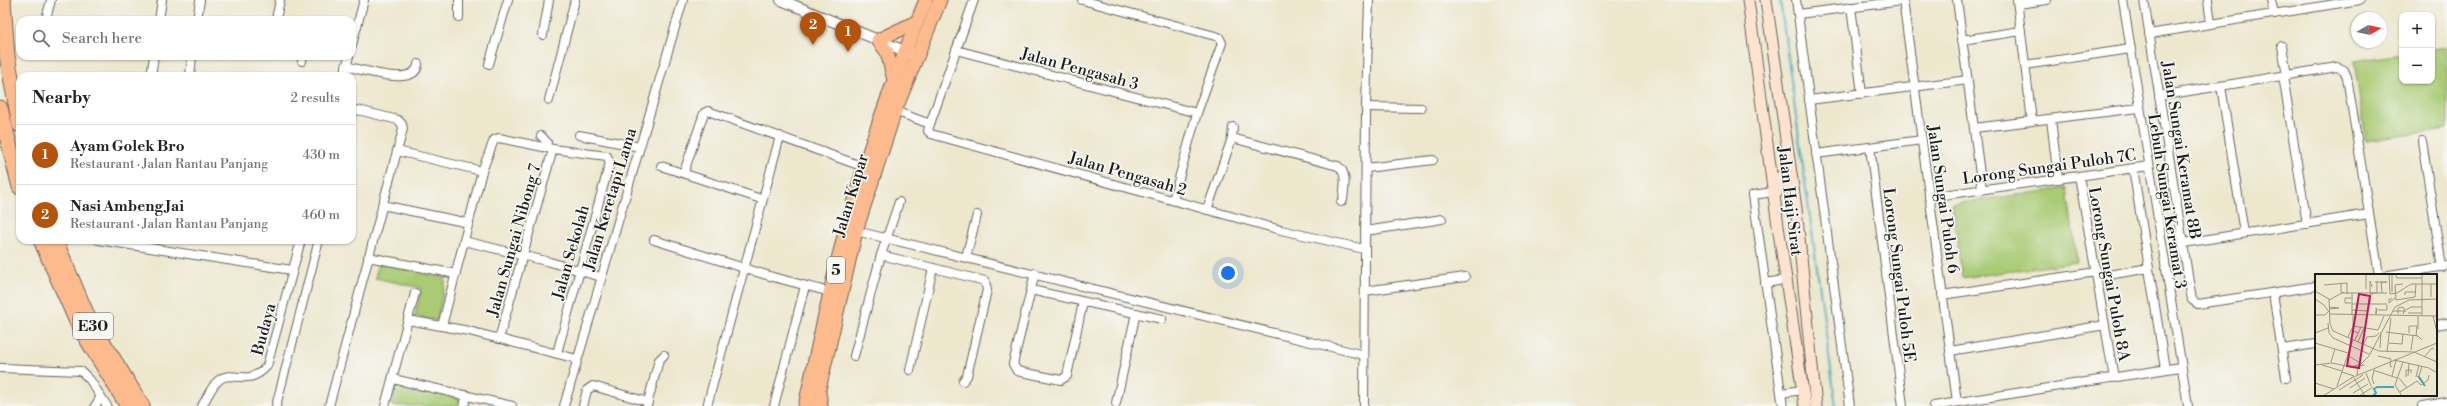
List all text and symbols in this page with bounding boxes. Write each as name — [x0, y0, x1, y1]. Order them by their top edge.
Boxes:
pin: 2 — [800, 12, 826, 45]
north arrow — [2351, 12, 2387, 48]
map controls — [2399, 12, 2435, 84]
button: + — [2399, 12, 2435, 48]
search box — [16, 16, 356, 60]
pin: 1 — [835, 19, 861, 52]
icon: search — [30, 27, 52, 49]
text: Search here — [62, 29, 142, 48]
street label: Jalan Pengasah 3 — [1018, 43, 1141, 94]
button: − — [2399, 48, 2435, 84]
street label: Jalan Sungai Keramat 8B — [2157, 59, 2205, 241]
text: Nearby — [32, 87, 91, 109]
text: 2 results — [291, 90, 340, 106]
street label: Lebuh Sungai Keramat 3 — [2143, 112, 2191, 290]
street label: Jalan Sungai Puloh 6 — [1923, 123, 1963, 275]
street label: Jalan Keretapi Lama — [579, 125, 641, 274]
text: Ayam Golek Bro — [70, 137, 185, 156]
street label: Jalan Haji Sirat — [1773, 144, 1807, 257]
street label: Lorong Sungai Puloh 7C — [1961, 145, 2137, 189]
text: 1 — [42, 147, 48, 163]
text: 430 m — [302, 147, 340, 163]
street label: Jalan Pengasah 2 — [1066, 147, 1189, 200]
street label: Jalan Kapar — [829, 152, 873, 240]
text: Restaurant · Jalan Rantau Panjang — [70, 156, 268, 172]
street label: Jalan Sungai Nibong 7 — [482, 162, 545, 320]
street label: Lorong Sungai Puloh 8A — [2084, 185, 2134, 364]
street label: Lorong Sungai Puloh 5E — [1878, 187, 1920, 364]
text: Nasi Ambeng Jai — [70, 197, 184, 216]
street label: Jalan Sekolah — [548, 202, 594, 303]
text: 2 — [41, 207, 49, 223]
text: 460 m — [302, 207, 340, 223]
text: Restaurant · Jalan Rantau Panjang — [70, 216, 268, 232]
road number: 5 — [827, 257, 845, 283]
your location — [1218, 263, 1238, 283]
inset map — [2315, 274, 2437, 396]
street label: Budaya — [247, 300, 281, 359]
road number: E30 — [73, 313, 113, 339]

